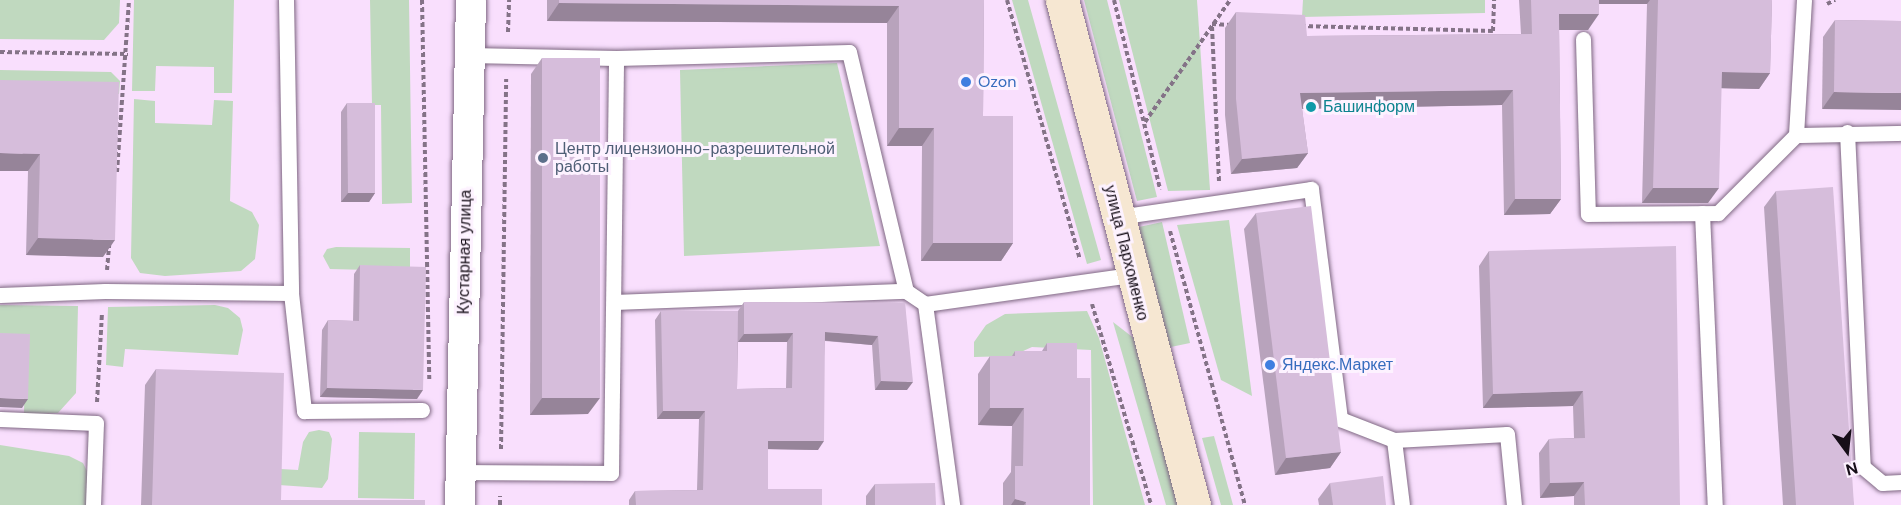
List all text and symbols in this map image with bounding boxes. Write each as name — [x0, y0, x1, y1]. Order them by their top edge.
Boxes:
place label: Ozon — [978, 72, 1016, 92]
marker: Ozon — [959, 75, 973, 89]
place label: Башинформ — [1323, 97, 1415, 117]
marker: Башинформ — [1304, 100, 1318, 114]
place label: Центр лицензионно-разрешительной работы — [555, 139, 835, 177]
marker: Центр лицензионно-разрешительной работы — [536, 151, 550, 165]
street label: улица Пархоменко — [1100, 183, 1152, 323]
street label: Кустарная улица — [454, 189, 476, 315]
place label: Яндекс.Маркет — [1282, 355, 1393, 375]
marker: Яндекс.Маркет — [1263, 358, 1277, 372]
north arrow — [1817, 421, 1877, 481]
text: N — [1843, 457, 1860, 481]

